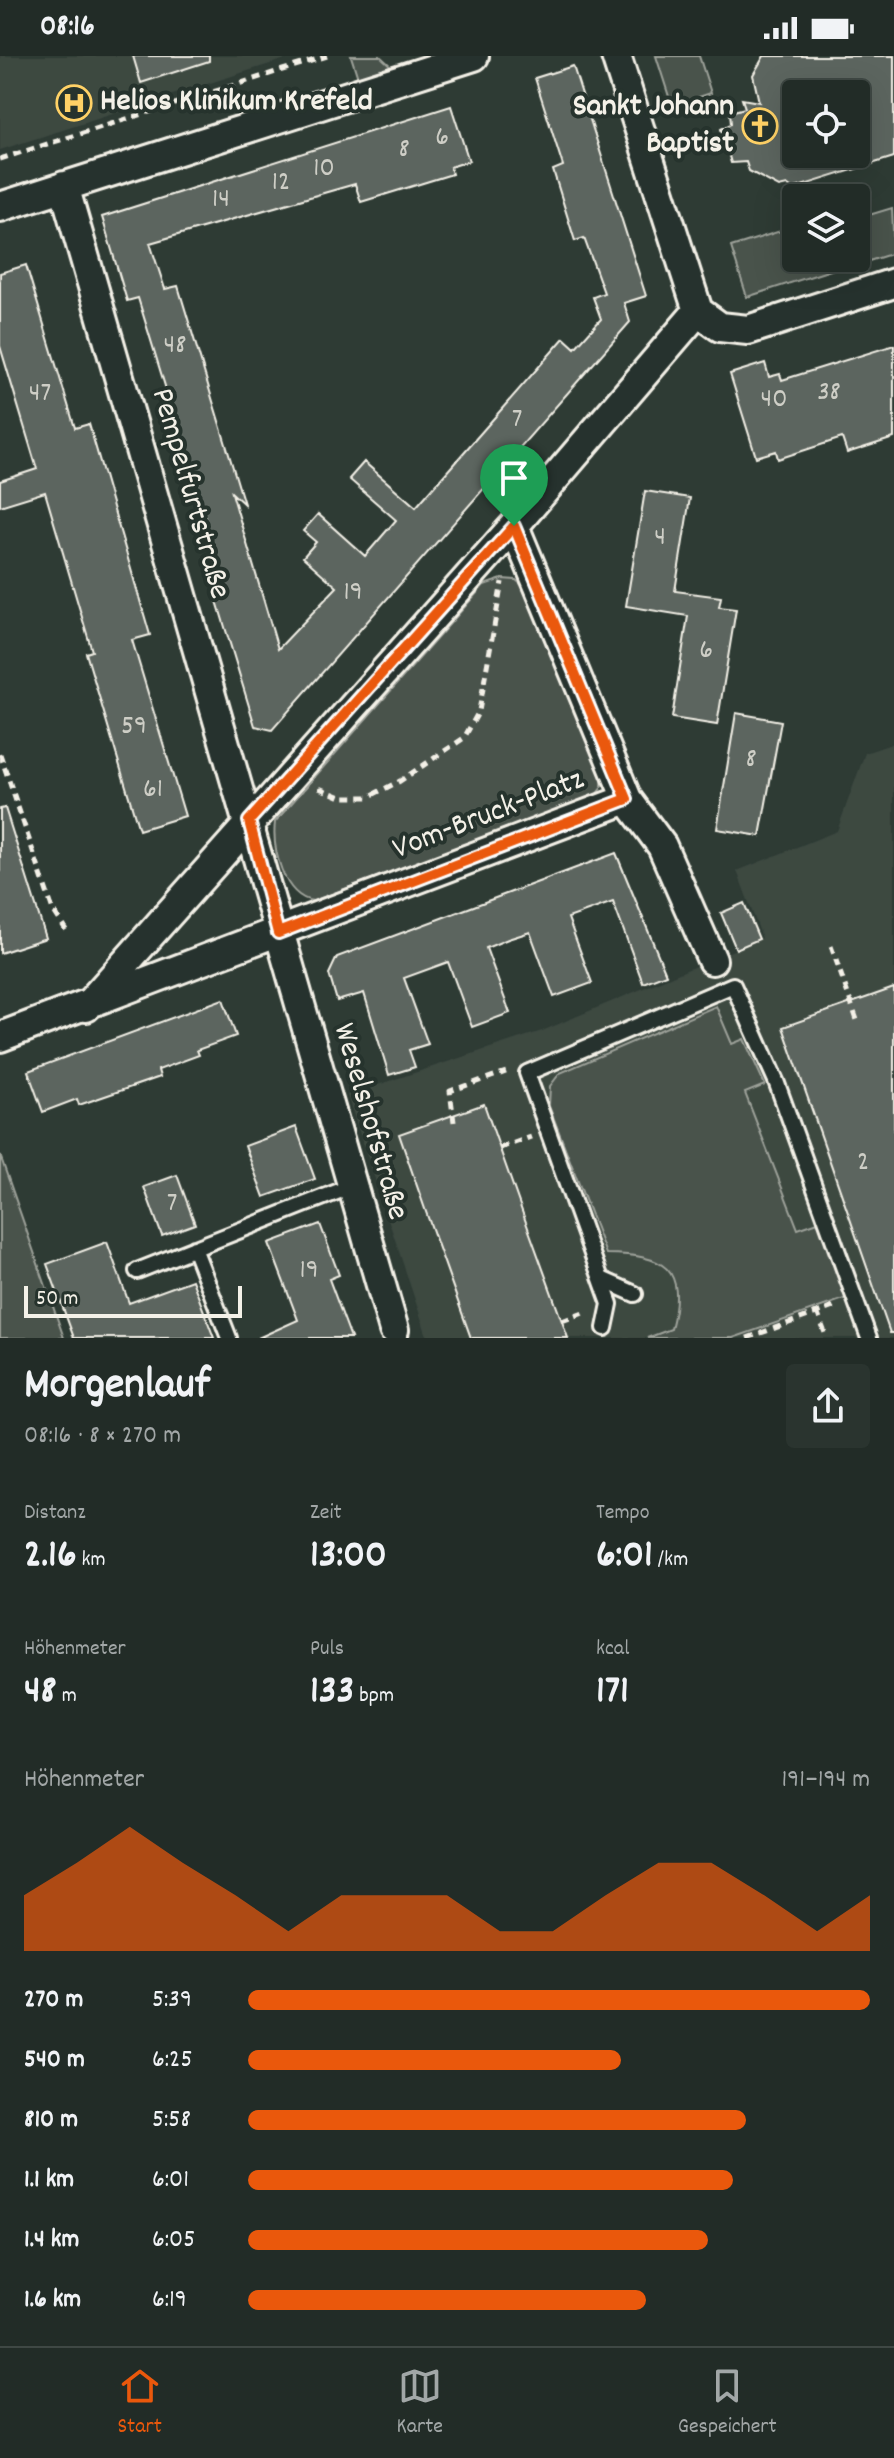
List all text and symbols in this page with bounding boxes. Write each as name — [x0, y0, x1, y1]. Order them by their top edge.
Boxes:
text: 08:16 — [40, 7, 95, 50]
place label: Helios Klinikum Krefeld — [100, 80, 373, 126]
map controls — [782, 80, 870, 272]
button: locate — [782, 80, 870, 168]
hospital icon: Helios Klinikum Krefeld — [55, 84, 93, 122]
place label: Sankt Johann Baptist — [573, 85, 734, 168]
church icon: Sankt Johann Baptist — [741, 107, 779, 145]
house number: 6 — [435, 119, 449, 159]
house number: 8 — [398, 131, 410, 171]
house number: 10 — [313, 150, 335, 190]
house number: 12 — [272, 164, 290, 204]
house number: 14 — [212, 181, 230, 221]
button: layers — [782, 184, 870, 272]
house number: 48 — [164, 327, 186, 367]
house number: 38 — [817, 374, 841, 414]
house number: 47 — [29, 375, 51, 415]
house number: 40 — [761, 381, 787, 421]
street label: Pempelfurtstraße — [137, 383, 241, 605]
house number: 7 — [512, 401, 522, 441]
pin — [480, 444, 548, 526]
icon: arrive — [492, 456, 536, 500]
house number: 4 — [654, 519, 666, 559]
house number: 19 — [344, 574, 362, 614]
house number: 6 — [699, 632, 713, 672]
house number: 59 — [121, 708, 147, 748]
house number: 8 — [745, 741, 757, 781]
street label: Vom-Bruck-Platz — [387, 758, 591, 874]
house number: 61 — [143, 771, 163, 811]
street label: Weselshofstraße — [319, 1018, 419, 1226]
house number: 2 — [857, 1144, 869, 1184]
house number: 7 — [167, 1185, 177, 1225]
house number: 19 — [300, 1252, 318, 1292]
scale bar — [24, 1282, 242, 1318]
text: 50 m — [36, 1284, 78, 1315]
text: Morgenlauf — [24, 1356, 210, 1419]
button: share — [786, 1364, 870, 1448]
text: 08:16 · 8 × 270 m — [24, 1418, 181, 1455]
text: Distanz — [24, 1498, 86, 1529]
text: Zeit — [310, 1498, 342, 1529]
text: Tempo — [596, 1498, 650, 1529]
text: 2.16 — [24, 1529, 76, 1586]
text: 13:00 — [310, 1529, 387, 1586]
text: 6:01 — [596, 1529, 653, 1586]
text: km — [76, 1545, 106, 1576]
text: /km — [653, 1545, 688, 1576]
text: Höhenmeter — [24, 1634, 126, 1665]
text: Puls — [310, 1634, 344, 1665]
text: kcal — [596, 1634, 629, 1665]
text: 48 — [24, 1665, 57, 1722]
text: 133 — [310, 1665, 354, 1722]
text: 171 — [596, 1665, 629, 1722]
text: m — [57, 1681, 77, 1712]
text: bpm — [354, 1681, 394, 1712]
text: Höhenmeter — [24, 1762, 144, 1799]
text: 191–194 m — [782, 1762, 870, 1799]
text: 270 m — [24, 1982, 83, 2019]
text: 5:39 — [152, 1982, 192, 2019]
text: 540 m — [24, 2042, 85, 2079]
text: 6:25 — [152, 2042, 192, 2079]
text: 810 m — [24, 2102, 78, 2139]
text: 5:58 — [152, 2102, 191, 2139]
text: 1.1 km — [24, 2162, 74, 2199]
text: 6:01 — [152, 2162, 189, 2199]
text: 1.4 km — [24, 2222, 79, 2259]
text: 6:05 — [152, 2222, 195, 2259]
text: 1.6 km — [24, 2282, 81, 2319]
text: 6:19 — [152, 2282, 187, 2319]
tab: Start — [117, 2364, 162, 2443]
tab: Karte — [397, 2364, 443, 2443]
tab: Gespeichert — [678, 2364, 777, 2443]

